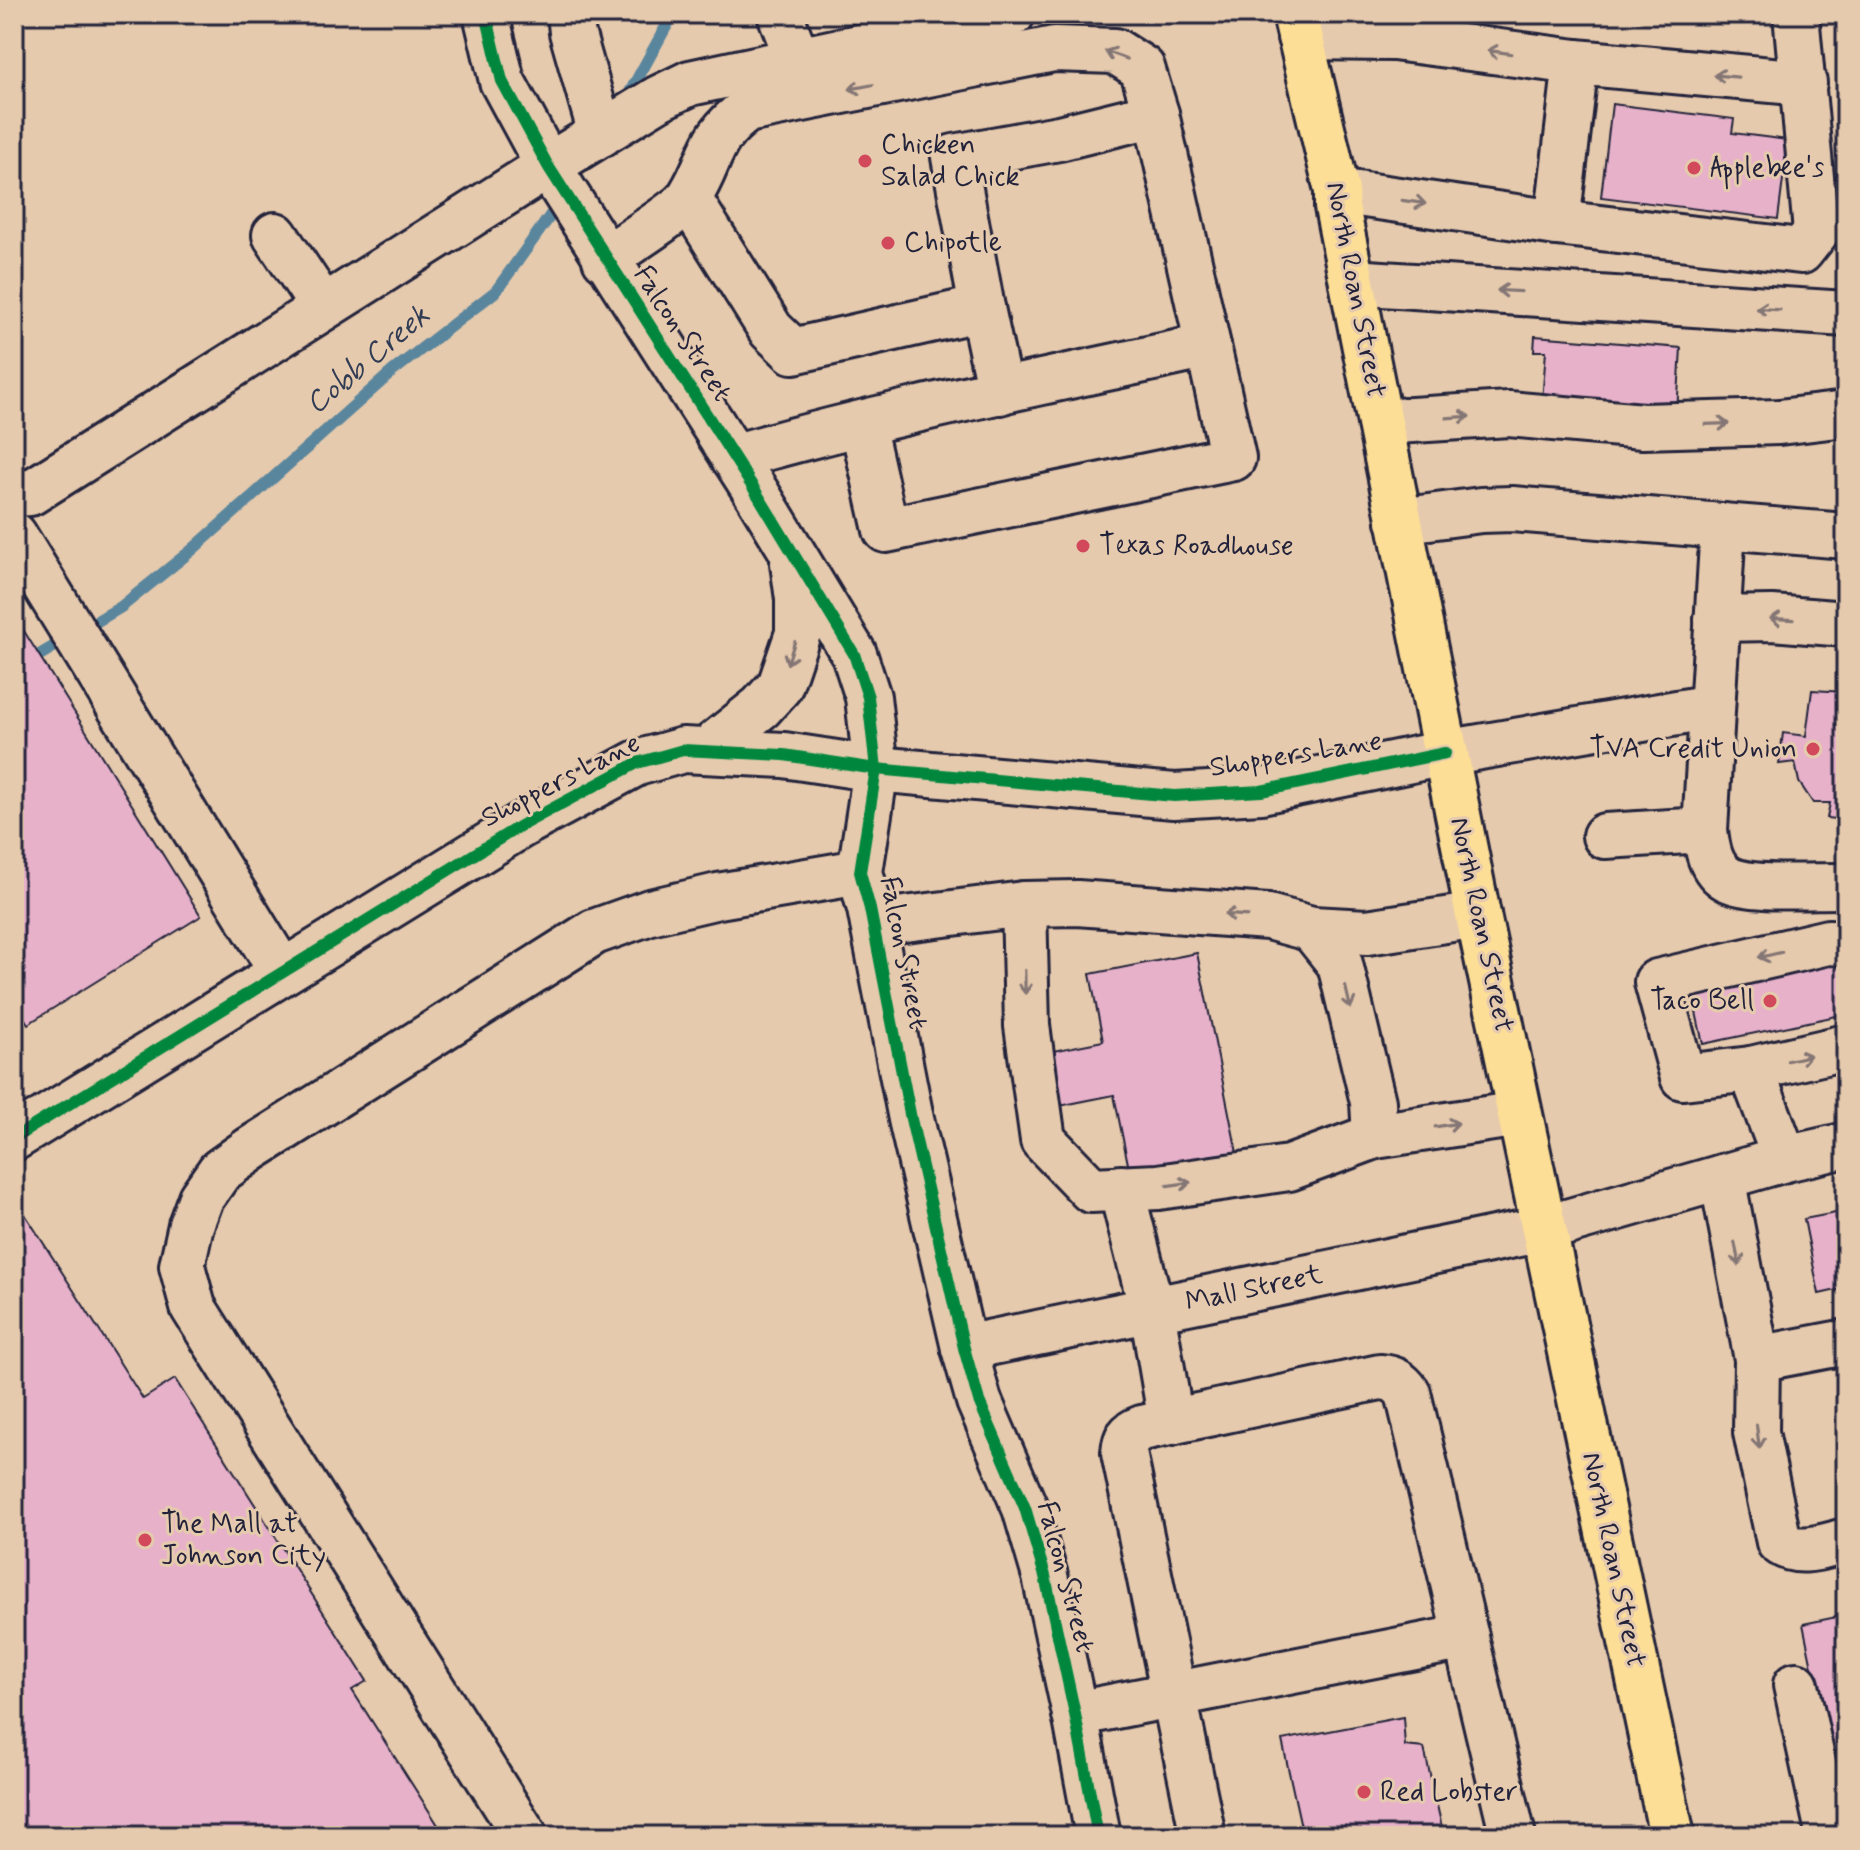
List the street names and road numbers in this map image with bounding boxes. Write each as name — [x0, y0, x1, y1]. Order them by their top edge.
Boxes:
street label: North Roan Street — [1316, 179, 1394, 401]
street label: Falcon Street — [624, 259, 740, 409]
street label: Shoppers Lane — [1207, 723, 1385, 787]
street label: Shoppers Lane — [475, 725, 647, 837]
street label: North Roan Street — [1440, 814, 1522, 1036]
street label: Falcon Street — [870, 873, 936, 1033]
street label: Mall Street — [1182, 1256, 1326, 1322]
street label: North Roan Street — [1572, 1449, 1654, 1671]
street label: Falcon Street — [1027, 1497, 1103, 1657]

